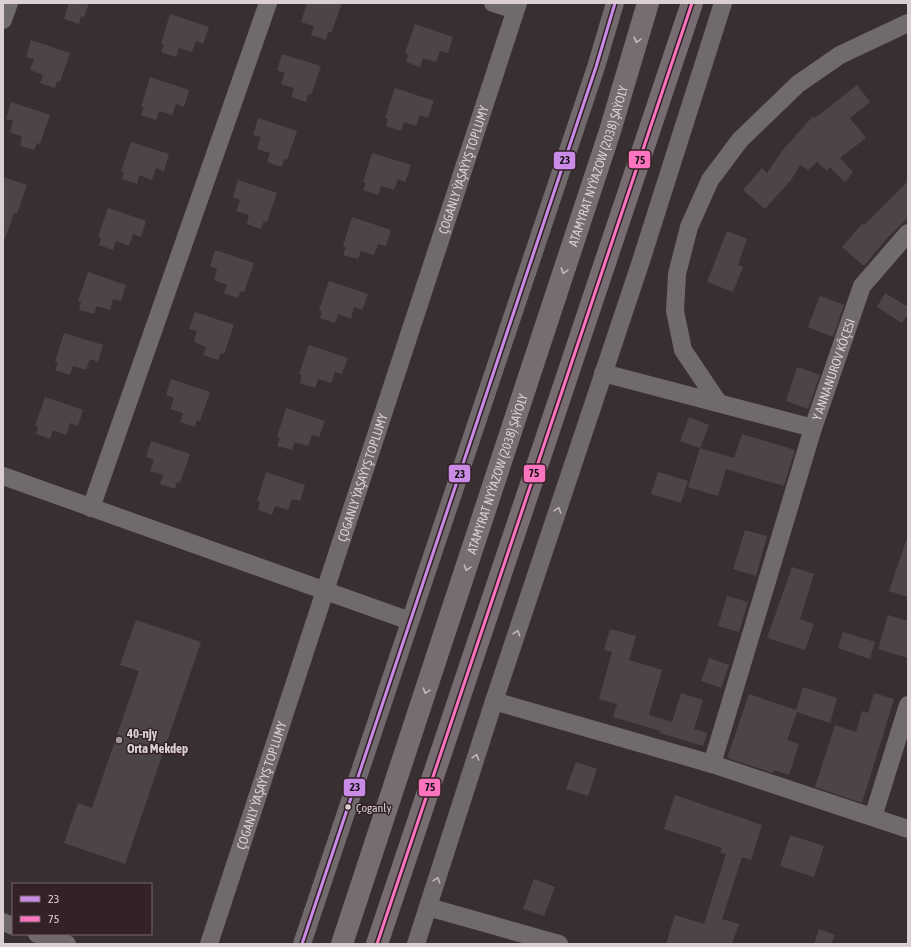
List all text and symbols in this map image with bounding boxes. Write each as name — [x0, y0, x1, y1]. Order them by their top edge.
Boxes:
one-way arrow — [633, 37, 642, 44]
street label: ATAMYRAT NYÝAZOW (2038) ŞAÝOLY — [565, 84, 631, 248]
street label: ÇOGANLY ÝAŞAÝYŞ TOPLUMY — [436, 104, 492, 236]
line badge: 75 — [628, 150, 651, 169]
line badge: 23 — [553, 151, 576, 170]
text: 23 — [560, 154, 570, 166]
text: 75 — [635, 154, 645, 166]
one-way arrow — [560, 268, 569, 275]
street label: Y ANNANUROV KÖÇESI — [809, 317, 858, 423]
street label: ATAMYRAT NYÝAZOW (2038) ŞAÝOLY — [464, 392, 531, 556]
street label: ÇOGANLY ÝAŞAÝYŞ TOPLUMY — [335, 411, 391, 544]
line badge: 23 — [448, 464, 471, 483]
line badge: 75 — [523, 464, 546, 483]
text: 75 — [529, 467, 539, 479]
text: 23 — [455, 468, 465, 480]
one-way arrow — [553, 506, 562, 513]
one-way arrow — [463, 564, 471, 571]
one-way arrow — [512, 630, 521, 637]
one-way arrow — [422, 687, 431, 694]
street label: ÇOGANLY ÝAŞAÝYŞ TOPLUMY — [234, 719, 290, 852]
place label: 40-njy Orta Mekdep — [126, 726, 188, 756]
marker: 40-njy Orta Mekdep — [114, 735, 124, 745]
one-way arrow — [472, 753, 480, 760]
line badge: 23 — [343, 778, 366, 797]
line badge: 75 — [418, 778, 441, 797]
text: 23 — [350, 781, 360, 793]
text: 75 — [425, 781, 435, 793]
place label: Çoganly — [356, 801, 391, 815]
marker: Çoganly — [343, 802, 353, 812]
one-way arrow — [432, 877, 440, 884]
legend — [12, 883, 152, 935]
text: 23 — [48, 892, 59, 906]
text: 75 — [48, 912, 59, 926]

